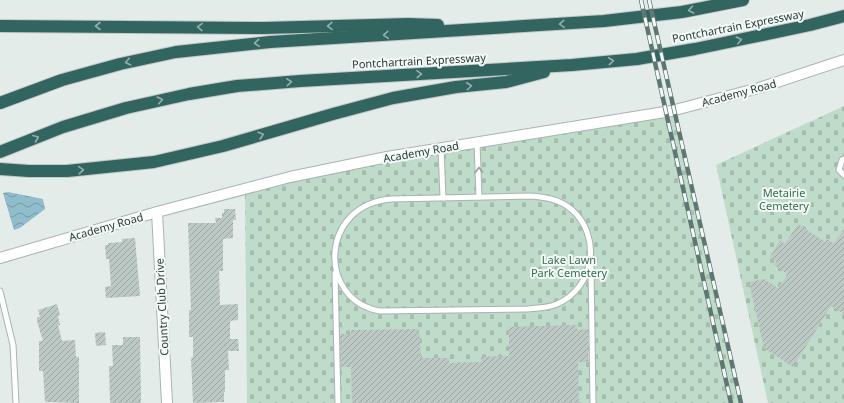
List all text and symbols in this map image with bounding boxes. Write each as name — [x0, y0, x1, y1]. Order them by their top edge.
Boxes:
street label: Pontchartrain Expressway — [671, 5, 805, 46]
one-way arrow — [688, 5, 695, 13]
one-way arrow — [559, 20, 565, 28]
one-way arrow — [95, 22, 101, 30]
one-way arrow — [327, 22, 333, 30]
one-way arrow — [197, 23, 203, 31]
one-way arrow — [383, 31, 389, 39]
one-way arrow — [736, 36, 742, 45]
one-way arrow — [254, 39, 260, 48]
street label: Pontchartrain Expressway — [352, 49, 487, 71]
one-way arrow — [608, 57, 614, 66]
one-way arrow — [125, 58, 131, 66]
one-way arrow — [416, 69, 422, 78]
street label: Academy Road — [700, 75, 778, 110]
one-way arrow — [286, 77, 292, 86]
one-way arrow — [466, 82, 472, 91]
one-way arrow — [157, 97, 164, 105]
one-way arrow — [257, 131, 264, 140]
one-way arrow — [33, 134, 40, 142]
street label: Academy Road — [382, 137, 460, 166]
one-way arrow — [78, 165, 84, 174]
one-way arrow — [475, 167, 483, 173]
park label: Metairie Cemetery — [759, 185, 809, 213]
street label: Academy Road — [67, 209, 145, 244]
park label: Lake Lawn Park Cemetery — [531, 252, 607, 280]
street label: Country Club Drive — [151, 258, 172, 356]

